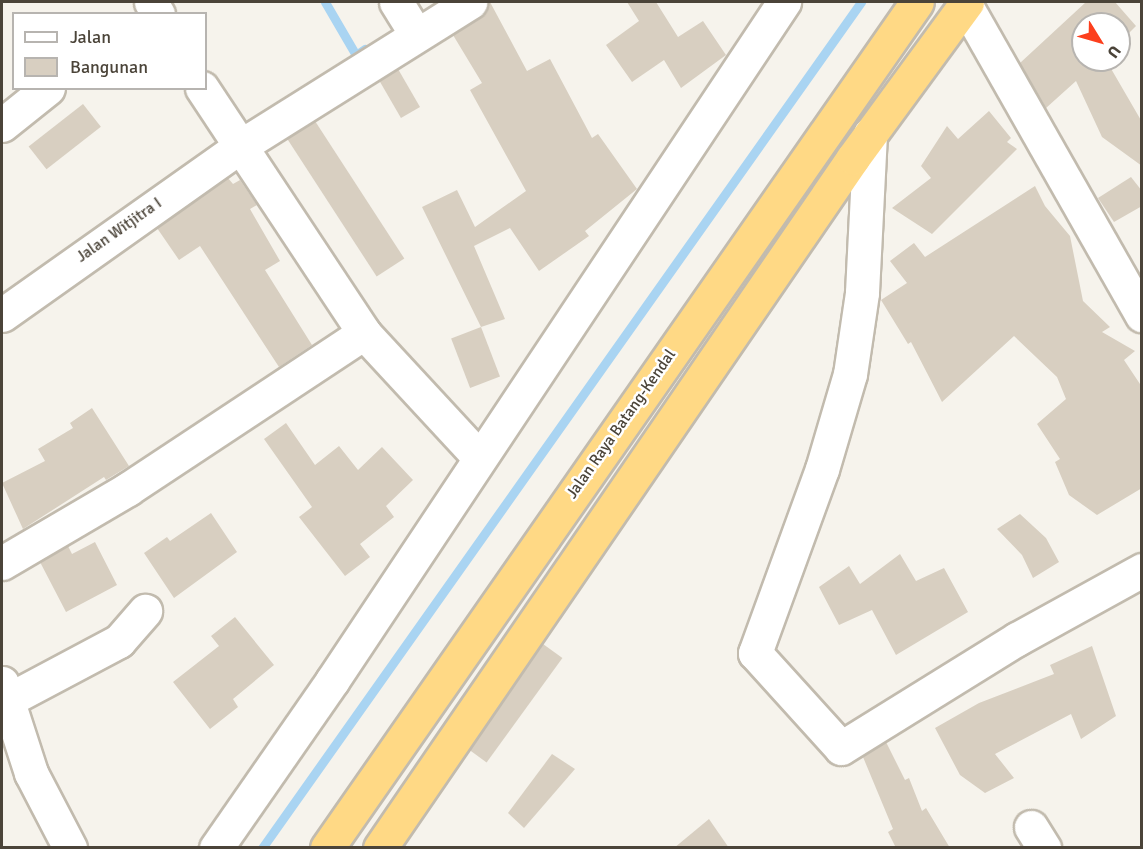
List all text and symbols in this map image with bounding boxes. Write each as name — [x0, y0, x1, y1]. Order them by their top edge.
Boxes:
legend — [12, 12, 207, 90]
north arrow — [1071, 12, 1131, 72]
text: Jalan — [70, 26, 111, 48]
text: U — [1103, 41, 1125, 62]
text: Bangunan — [70, 56, 148, 78]
street label: Jalan Witjitra I — [73, 193, 165, 267]
street label: Jalan Raya Batang-Kendal — [562, 346, 680, 502]

